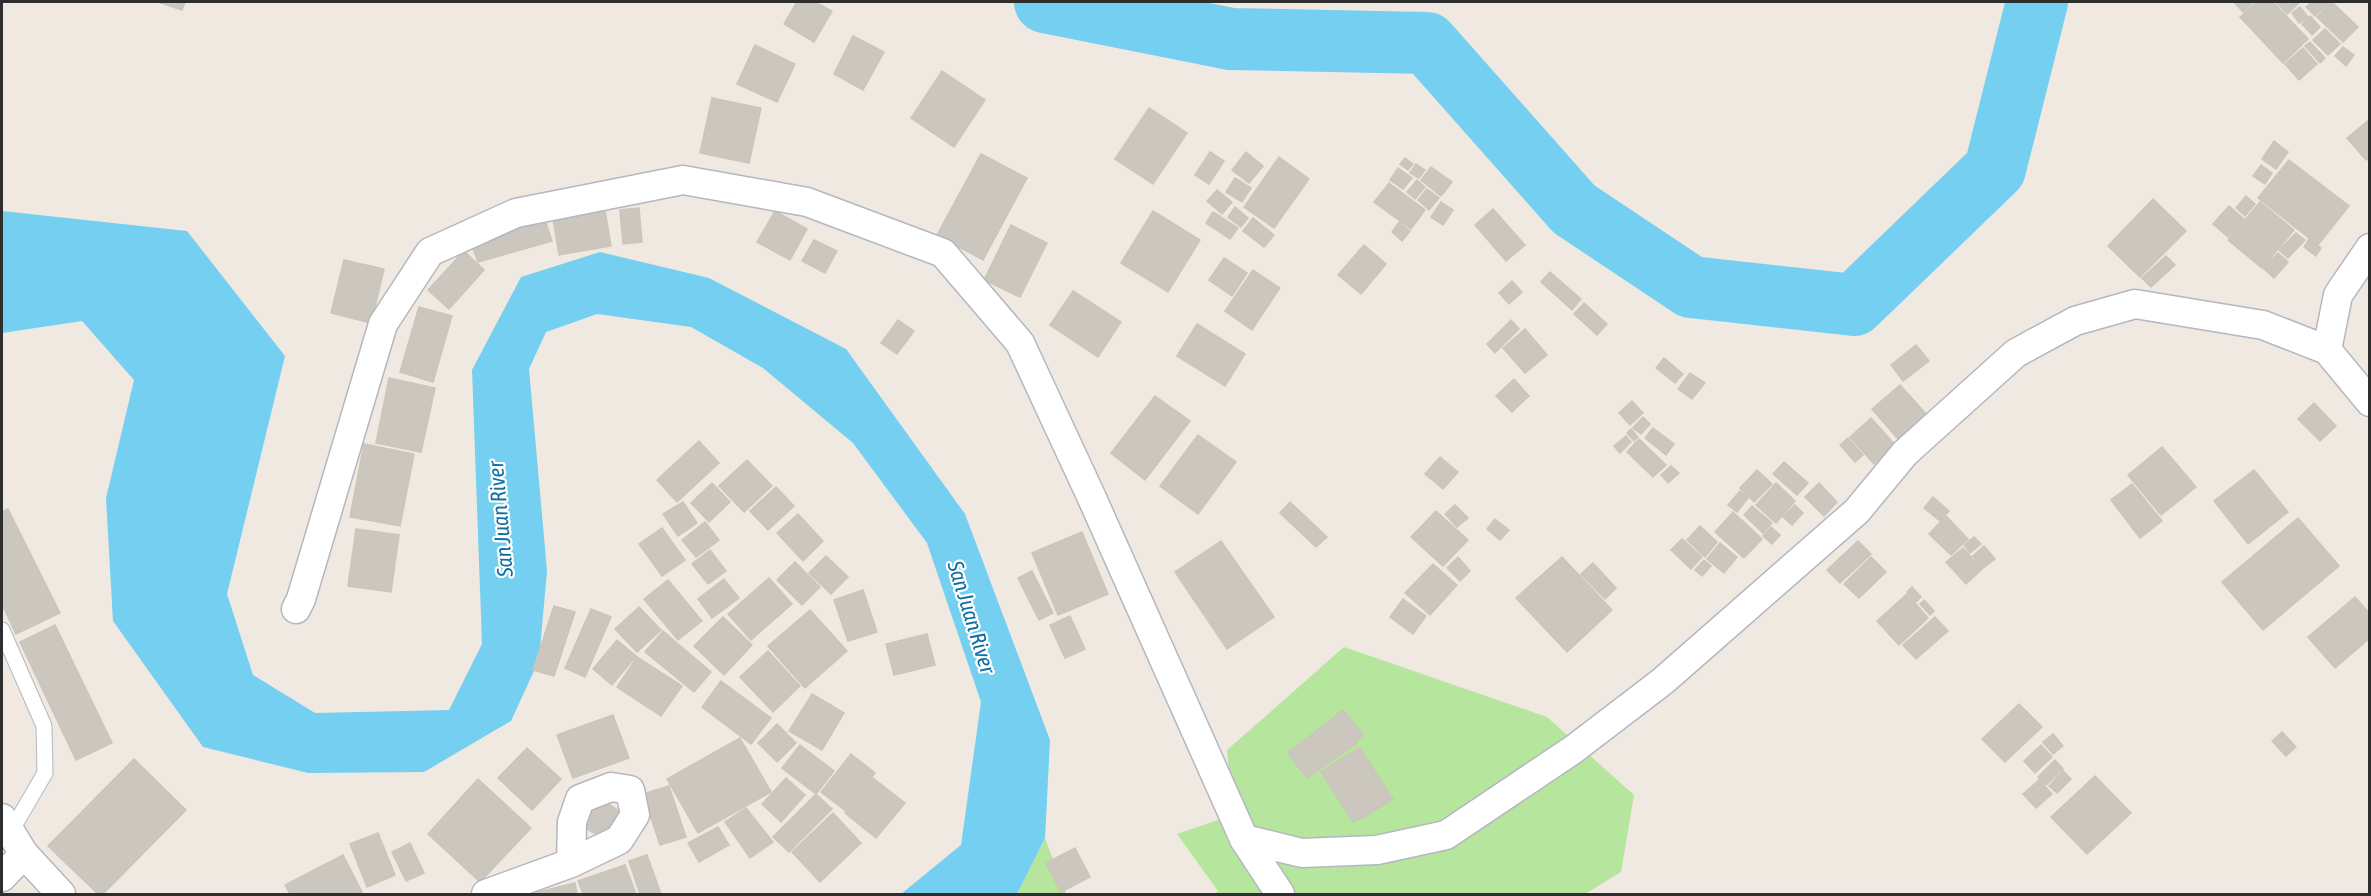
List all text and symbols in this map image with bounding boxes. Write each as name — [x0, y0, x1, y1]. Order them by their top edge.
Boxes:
water label: San Juan River — [482, 459, 518, 579]
water label: San Juan River — [942, 557, 1002, 678]

